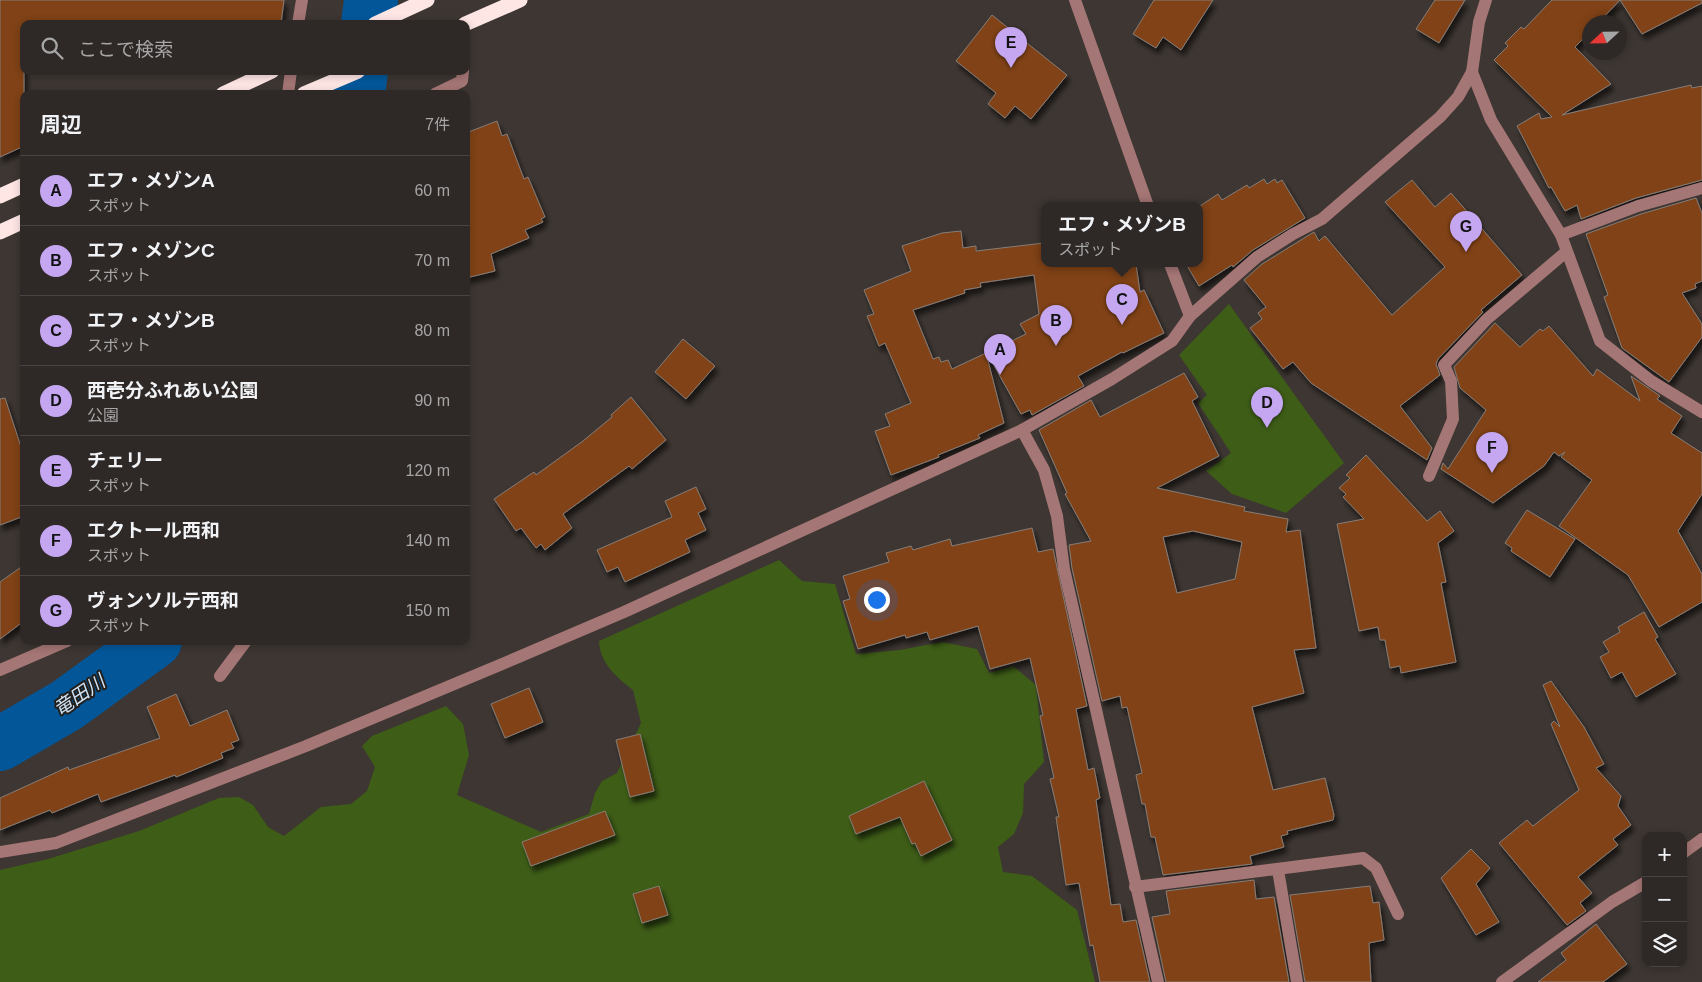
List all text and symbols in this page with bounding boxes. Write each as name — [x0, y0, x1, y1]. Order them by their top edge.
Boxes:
north arrow — [1582, 15, 1627, 60]
search box — [20, 20, 470, 75]
pin: E — [995, 27, 1027, 68]
icon: search — [38, 34, 66, 62]
text: ここで検索 — [78, 39, 173, 60]
text: 周辺 — [40, 113, 82, 136]
text: 7件 — [425, 116, 450, 133]
text: エフ・メゾンA — [87, 170, 215, 191]
text: A — [50, 182, 62, 199]
text: 60 m — [414, 182, 450, 199]
text: スポット — [87, 197, 151, 214]
popup — [1041, 202, 1203, 267]
pin: G — [1450, 211, 1482, 252]
text: エフ・メゾンB — [1058, 214, 1186, 235]
text: エフ・メゾンC — [87, 240, 215, 261]
text: スポット — [1058, 241, 1122, 258]
text: B — [50, 252, 62, 269]
text: 70 m — [414, 252, 450, 269]
text: スポット — [87, 267, 151, 284]
pin: C — [1106, 284, 1138, 325]
pin: B — [1040, 305, 1072, 346]
text: エフ・メゾンB — [87, 310, 215, 331]
text: C — [50, 322, 62, 339]
text: 80 m — [414, 322, 450, 339]
pin: A — [984, 334, 1016, 375]
text: スポット — [87, 337, 151, 354]
text: 西壱分ふれあい公園 — [87, 380, 258, 401]
pin: D — [1251, 387, 1283, 428]
text: D — [50, 392, 62, 409]
text: 90 m — [414, 392, 450, 409]
text: 公園 — [87, 407, 119, 424]
pin: F — [1476, 432, 1508, 473]
text: チェリー — [87, 450, 163, 471]
text: E — [51, 462, 61, 479]
text: 120 m — [406, 462, 450, 479]
text: スポット — [87, 477, 151, 494]
text: エクトール西和 — [87, 520, 220, 541]
text: F — [51, 532, 61, 549]
text: 140 m — [406, 532, 450, 549]
text: スポット — [87, 547, 151, 564]
your location — [864, 587, 890, 613]
text: ヴォンソルテ西和 — [87, 590, 239, 611]
text: G — [50, 602, 62, 619]
text: 150 m — [406, 602, 450, 619]
text: スポット — [87, 617, 151, 634]
water label: 竜田川 — [50, 670, 110, 720]
map controls — [1642, 832, 1687, 967]
button: + — [1642, 832, 1687, 877]
button: − — [1642, 877, 1687, 922]
button: layers — [1642, 922, 1687, 967]

